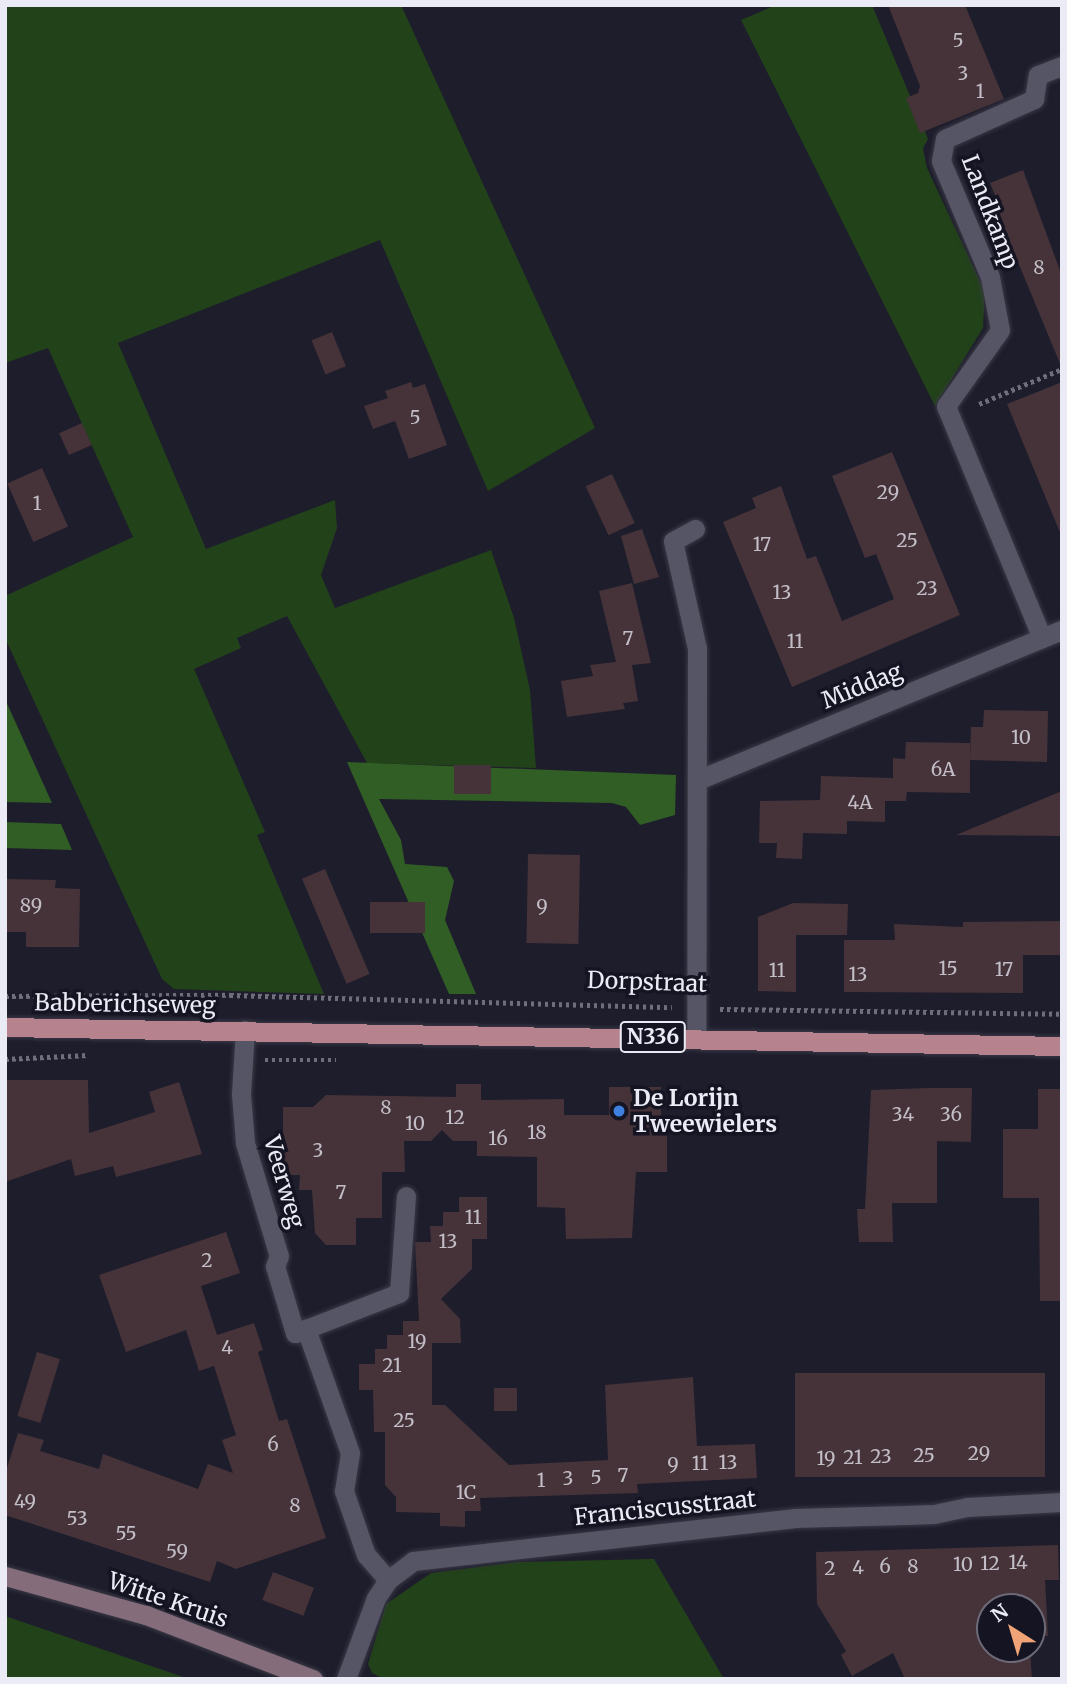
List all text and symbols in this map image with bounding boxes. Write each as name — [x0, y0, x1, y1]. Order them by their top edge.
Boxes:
house number: 5 — [952, 30, 964, 52]
house number: 3 — [958, 63, 968, 85]
house number: 1 — [976, 81, 984, 103]
street label: Landkamp — [956, 151, 1024, 273]
house number: 8 — [1033, 257, 1045, 279]
house number: 5 — [409, 407, 421, 429]
house number: 29 — [877, 482, 899, 504]
house number: 1 — [33, 493, 41, 515]
house number: 25 — [896, 530, 918, 552]
house number: 17 — [753, 534, 771, 556]
house number: 23 — [916, 578, 938, 600]
house number: 13 — [773, 582, 791, 604]
house number: 7 — [623, 628, 633, 650]
house number: 11 — [787, 631, 803, 653]
street label: Middag — [818, 657, 906, 715]
house number: 10 — [1011, 727, 1031, 749]
house number: 6A — [931, 759, 955, 781]
house number: 4A — [848, 792, 872, 814]
house number: 89 — [20, 895, 42, 917]
house number: 9 — [536, 896, 548, 918]
house number: 15 — [938, 958, 958, 980]
house number: 17 — [995, 959, 1013, 981]
house number: 11 — [769, 960, 785, 982]
house number: 13 — [849, 964, 867, 986]
street label: Dorpstraat — [587, 966, 707, 998]
street label: Babberichseweg — [34, 989, 216, 1019]
road number: N336 — [620, 1020, 686, 1054]
place label: De Lorijn Tweewielers — [633, 1084, 777, 1138]
house number: 8 — [380, 1097, 392, 1119]
marker: De Lorijn Tweewielers — [611, 1103, 627, 1119]
house number: 34 — [892, 1104, 914, 1126]
house number: 36 — [940, 1104, 962, 1126]
house number: 12 — [445, 1107, 465, 1129]
house number: 10 — [405, 1113, 425, 1135]
house number: 18 — [527, 1122, 547, 1144]
house number: 16 — [488, 1128, 508, 1150]
street label: Veerweg — [258, 1133, 310, 1231]
house number: 3 — [313, 1140, 323, 1162]
house number: 7 — [336, 1182, 346, 1204]
house number: 11 — [465, 1207, 481, 1229]
house number: 13 — [439, 1231, 457, 1253]
house number: 2 — [201, 1250, 213, 1272]
house number: 19 — [407, 1331, 427, 1353]
house number: 4 — [221, 1337, 233, 1359]
house number: 21 — [382, 1355, 402, 1377]
house number: 25 — [393, 1410, 415, 1432]
house number: 6 — [267, 1434, 279, 1456]
house number: 29 — [968, 1443, 990, 1465]
house number: 25 — [913, 1445, 935, 1467]
house number: 23 — [870, 1446, 892, 1468]
house number: 21 — [843, 1447, 863, 1469]
house number: 19 — [816, 1448, 836, 1470]
house number: 13 — [719, 1452, 737, 1474]
house number: 11 — [692, 1453, 708, 1475]
house number: 9 — [667, 1454, 679, 1476]
house number: 7 — [618, 1465, 628, 1487]
house number: 5 — [590, 1467, 602, 1489]
house number: 3 — [563, 1468, 573, 1490]
house number: 1 — [537, 1470, 545, 1492]
house number: 1C — [456, 1482, 476, 1504]
street label: Franciscusstraat — [573, 1485, 757, 1531]
house number: 49 — [14, 1491, 36, 1513]
house number: 8 — [289, 1495, 301, 1517]
house number: 53 — [66, 1508, 88, 1530]
house number: 55 — [115, 1523, 137, 1545]
house number: 59 — [166, 1541, 188, 1563]
house number: 14 — [1008, 1552, 1028, 1574]
house number: 12 — [980, 1553, 1000, 1575]
house number: 10 — [953, 1554, 973, 1576]
house number: 6 — [879, 1556, 891, 1578]
house number: 8 — [907, 1556, 919, 1578]
house number: 4 — [852, 1557, 864, 1579]
house number: 2 — [824, 1558, 836, 1580]
street label: Witte Kruis — [104, 1567, 232, 1633]
north arrow — [976, 1593, 1046, 1663]
text: N — [986, 1599, 1013, 1627]

